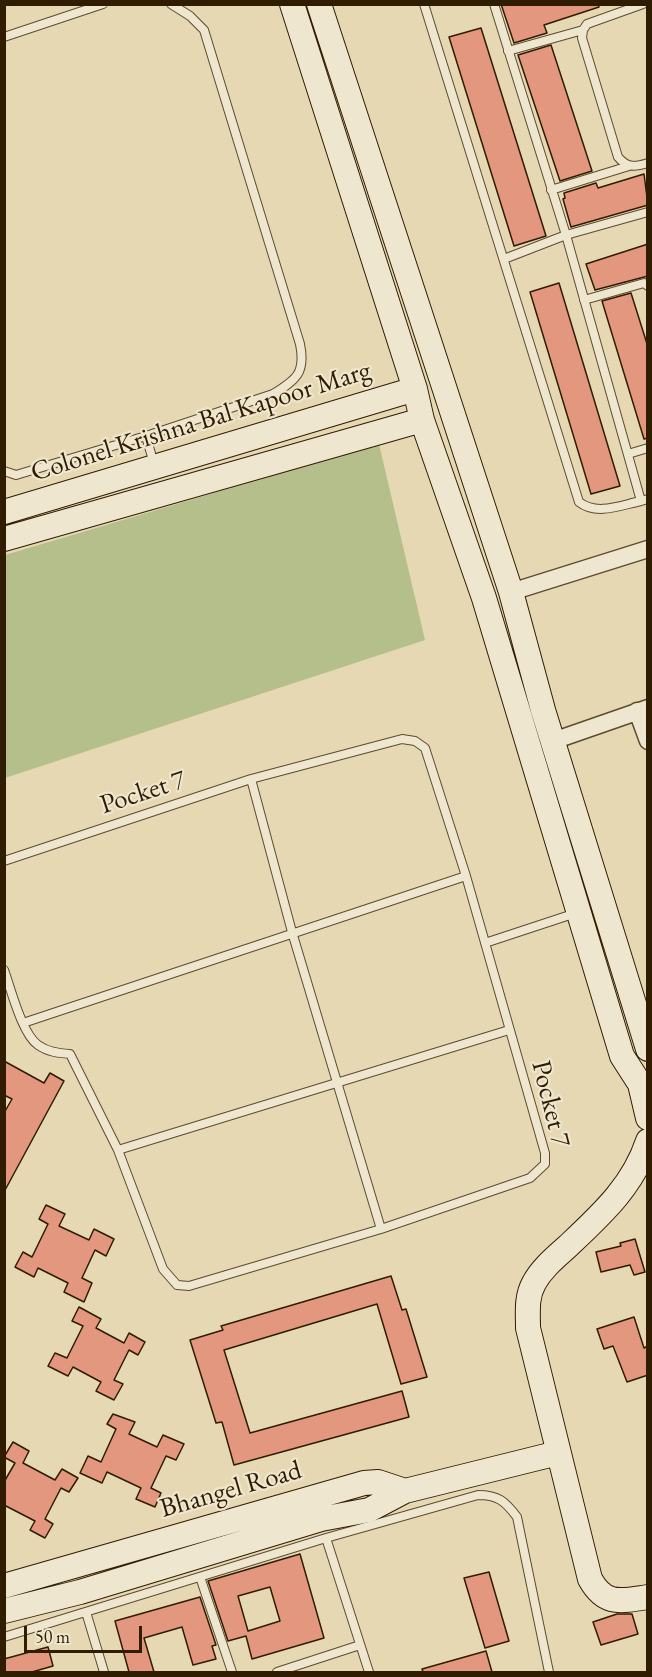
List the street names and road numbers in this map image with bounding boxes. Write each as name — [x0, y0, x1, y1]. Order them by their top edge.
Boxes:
street label: Colonel Krishna Bal Kapoor Marg — [27, 355, 375, 489]
street label: Pocket 7 — [96, 764, 190, 822]
street label: Pocket 7 — [524, 1057, 576, 1151]
street label: Bhangel Road — [157, 1454, 305, 1526]

